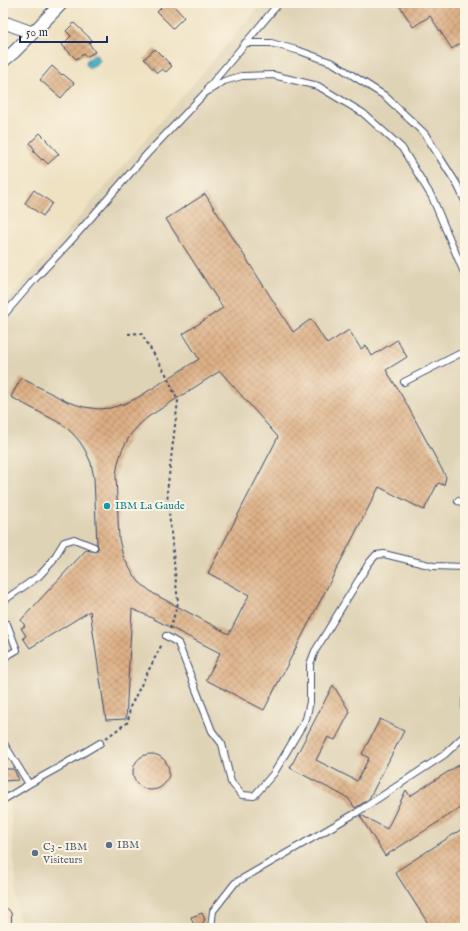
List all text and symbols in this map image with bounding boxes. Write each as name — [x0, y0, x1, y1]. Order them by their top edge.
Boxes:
scale bar — [20, 18, 107, 44]
text: 50 m — [26, 25, 48, 40]
place label: IBM La Gaude — [115, 499, 185, 513]
marker: IBM La Gaude — [102, 501, 112, 511]
place label: IBM — [117, 838, 140, 852]
place label: C3 - IBM Visiteurs — [42, 840, 88, 867]
marker: IBM — [104, 840, 114, 850]
marker: C3 - IBM Visiteurs — [30, 848, 40, 858]

